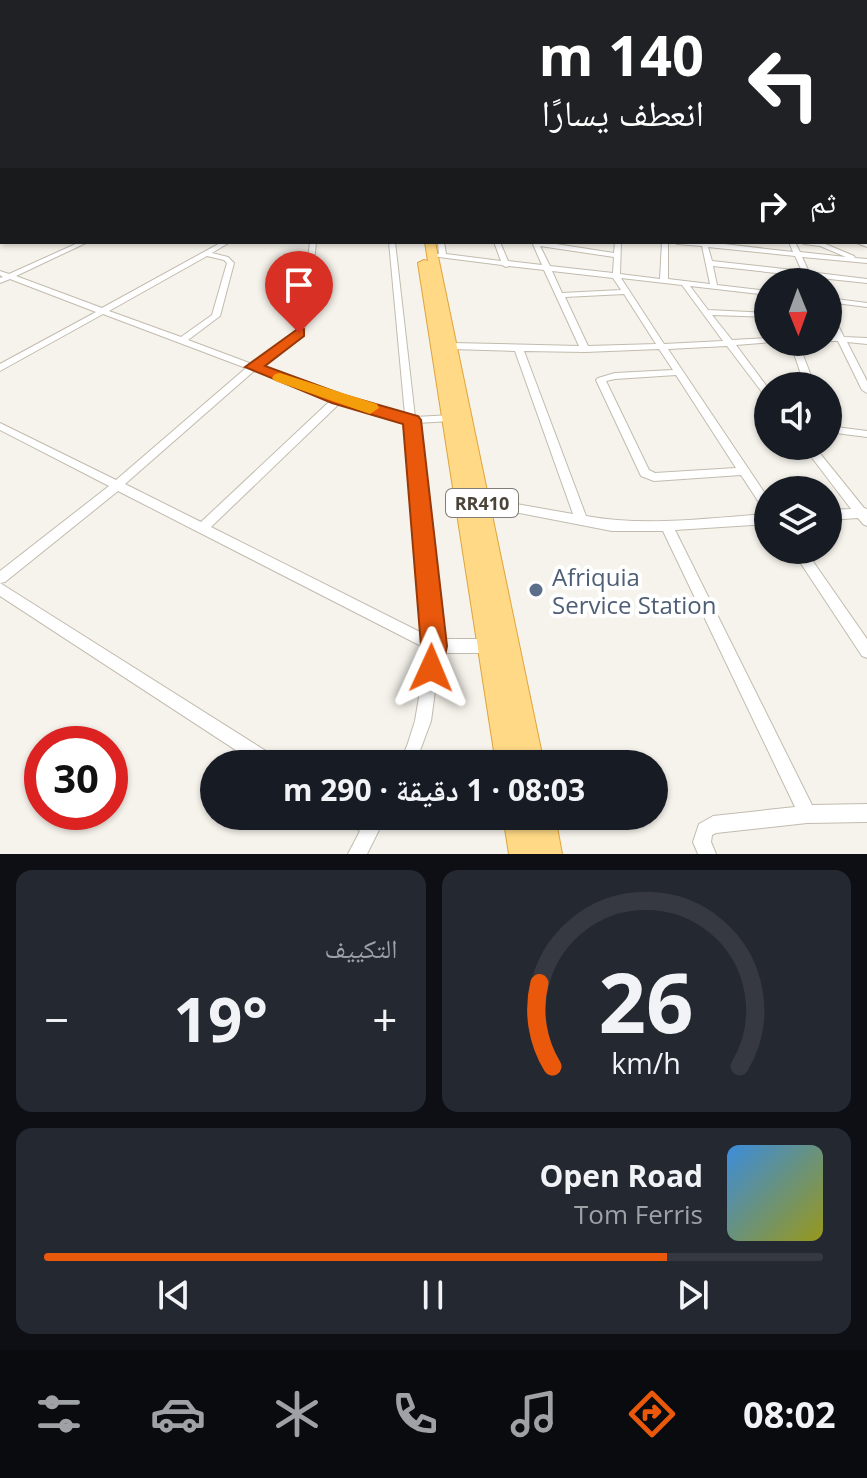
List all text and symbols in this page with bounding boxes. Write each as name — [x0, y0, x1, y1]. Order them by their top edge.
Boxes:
text: 140 m — [538, 16, 704, 92]
icon: left — [732, 32, 836, 136]
text: انعطف يسارًا — [541, 88, 704, 137]
text: ثم — [810, 181, 836, 222]
icon: right — [750, 184, 794, 228]
pin — [265, 251, 333, 333]
icon: arrive — [277, 263, 321, 307]
north arrow — [754, 268, 842, 356]
map controls — [754, 268, 842, 564]
button: sound — [754, 372, 842, 460]
button: layers — [754, 476, 842, 564]
road number: RR410 — [446, 489, 518, 517]
place label: Afriquia Service Station — [552, 560, 717, 621]
marker: Afriquia Service Station — [527, 581, 545, 599]
position arrow — [389, 626, 473, 710]
speed limit sign: 30 — [24, 726, 128, 830]
text: 08:03 · 1 دقيقة · 290 m — [283, 769, 585, 810]
text: التكييف — [325, 930, 398, 966]
text: 26 — [599, 944, 694, 1057]
text: 19° — [174, 978, 268, 1060]
text: − — [44, 989, 69, 1049]
text: + — [372, 989, 398, 1049]
text: km/h — [612, 1043, 681, 1082]
text: Open Road — [539, 1155, 703, 1196]
text: Tom Ferris — [574, 1196, 703, 1232]
icon: previous — [152, 1273, 196, 1317]
icon: pause — [411, 1273, 455, 1317]
icon: next — [671, 1273, 715, 1317]
icon: filters — [31, 1386, 87, 1442]
icon: car — [150, 1386, 206, 1442]
icon: climate — [269, 1386, 325, 1442]
icon: phone — [387, 1386, 443, 1442]
icon: music — [506, 1386, 562, 1442]
icon: directions — [624, 1386, 680, 1442]
text: 08:02 — [743, 1390, 836, 1439]

